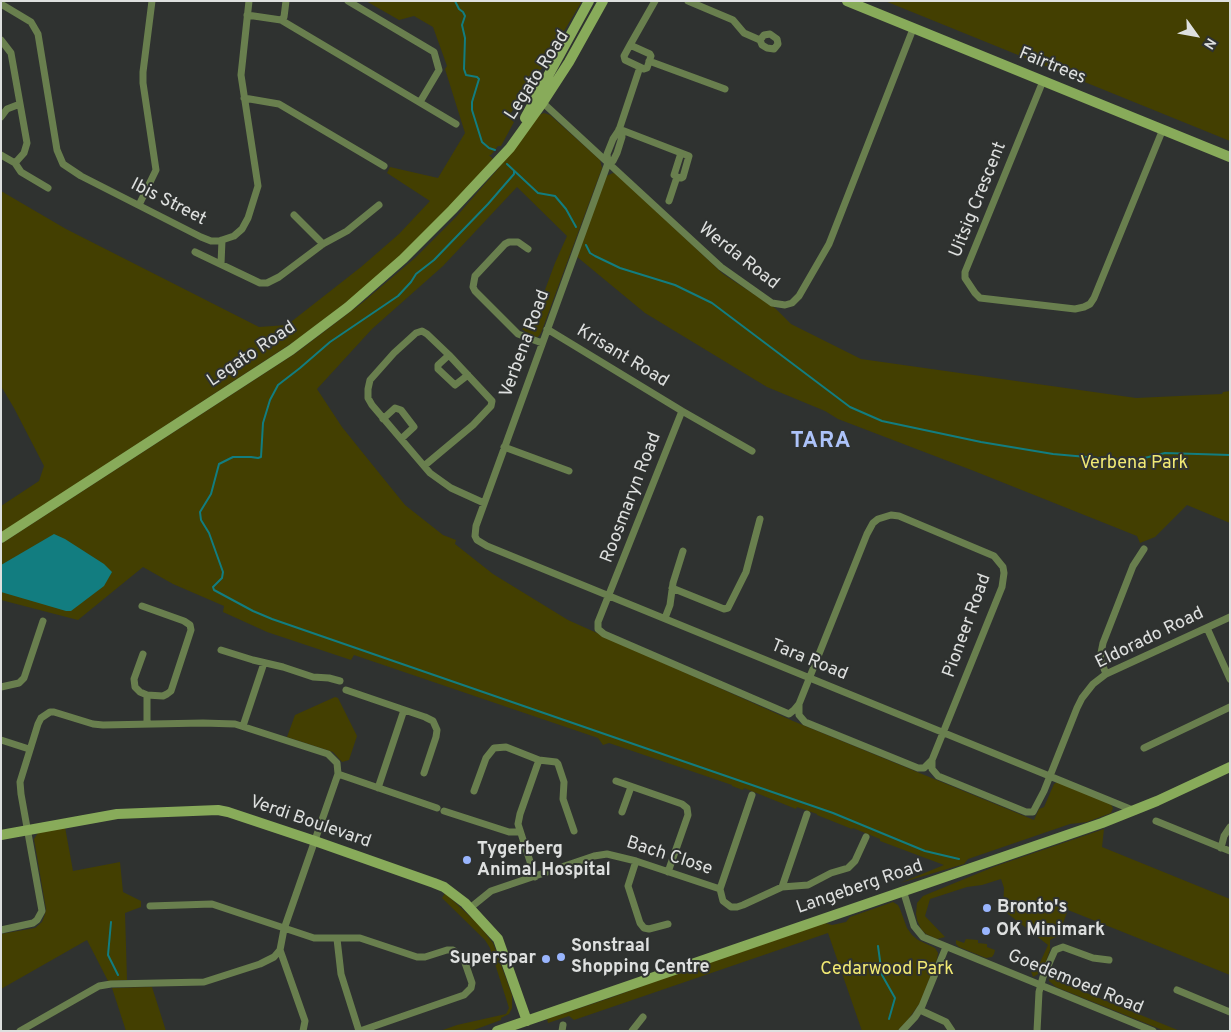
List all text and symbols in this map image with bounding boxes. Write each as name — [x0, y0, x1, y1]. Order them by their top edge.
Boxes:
north arrow — [1171, 10, 1221, 60]
street label: Legato Road — [501, 27, 575, 125]
text: N — [1199, 34, 1219, 52]
street label: Fairtrees — [1015, 44, 1089, 90]
street label: Uitsig Crescent — [946, 139, 1012, 261]
street label: Ibis Street — [127, 175, 209, 231]
street label: Werda Road — [693, 219, 783, 295]
street label: Verbena Road — [497, 287, 555, 401]
street label: Legato Road — [204, 318, 300, 392]
street label: Krisant Road — [572, 321, 672, 393]
street label: Roosmaryn Road — [597, 430, 667, 566]
district label: TARA — [790, 430, 852, 456]
park label: Verbena Park — [1080, 453, 1188, 475]
street label: Pioneer Road — [939, 571, 997, 681]
street label: Eldorado Road — [1092, 603, 1208, 675]
street label: Tara Road — [767, 636, 851, 686]
street label: Verdi Boulevard — [247, 792, 373, 854]
street label: Bach Close — [623, 833, 715, 881]
place label: Tygerberg Animal Hospital — [477, 839, 611, 882]
marker: Tygerberg Animal Hospital — [461, 854, 473, 866]
street label: Langeberg Road — [794, 856, 926, 920]
place label: Bronto's — [997, 897, 1067, 919]
marker: Bronto's — [981, 902, 993, 914]
place label: OK Minimark — [996, 920, 1105, 942]
marker: OK Minimark — [980, 925, 992, 937]
place label: Sonstraal Shopping Centre — [571, 936, 709, 979]
street label: Goedemoed Road — [1004, 946, 1146, 1020]
place label: Superspar — [449, 948, 536, 970]
marker: Sonstraal Shopping Centre — [555, 951, 567, 963]
marker: Superspar — [540, 953, 552, 965]
park label: Cedarwood Park — [820, 959, 954, 981]

